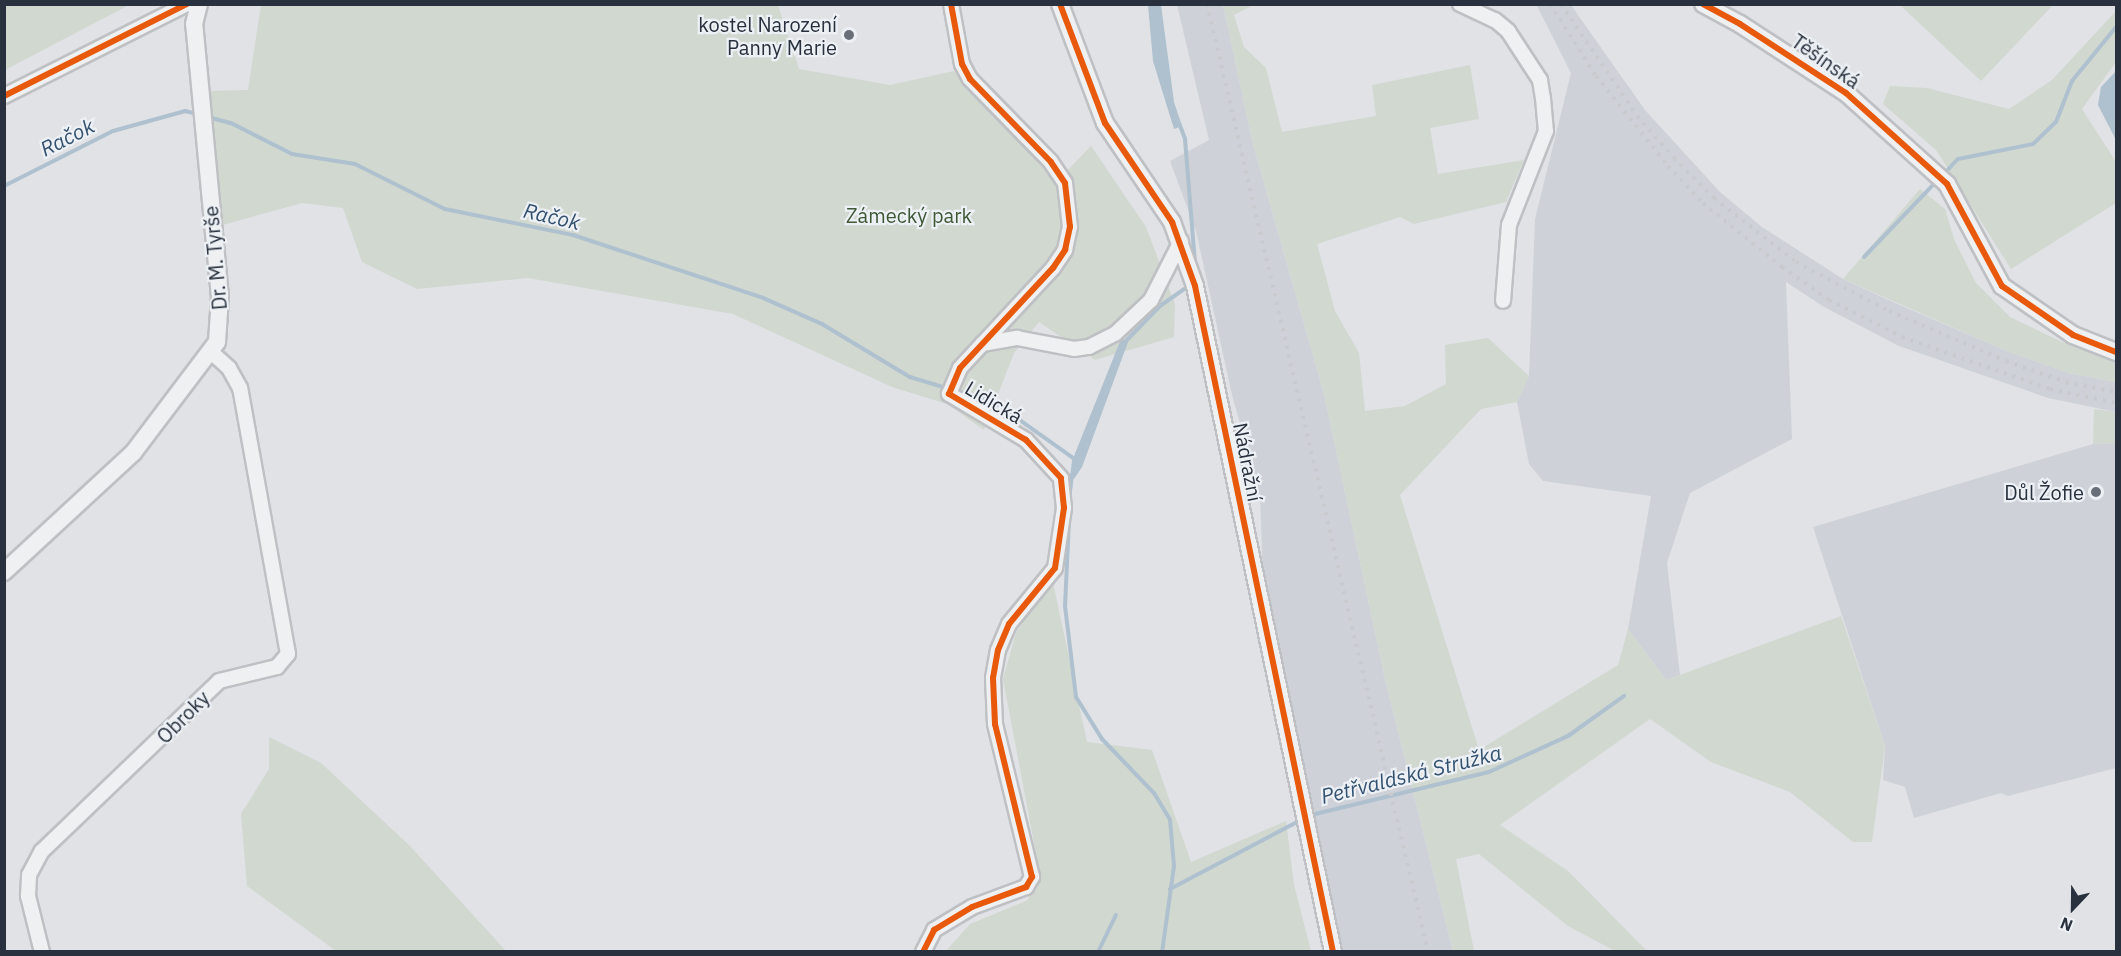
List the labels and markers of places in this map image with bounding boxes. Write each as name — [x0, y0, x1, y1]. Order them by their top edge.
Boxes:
place label: kostel Narození Panny Marie — [698, 12, 837, 59]
marker: kostel Narození Panny Marie — [842, 28, 856, 42]
place label: Důl Žofie — [2004, 480, 2084, 504]
marker: Důl Žofie — [2089, 485, 2103, 499]

